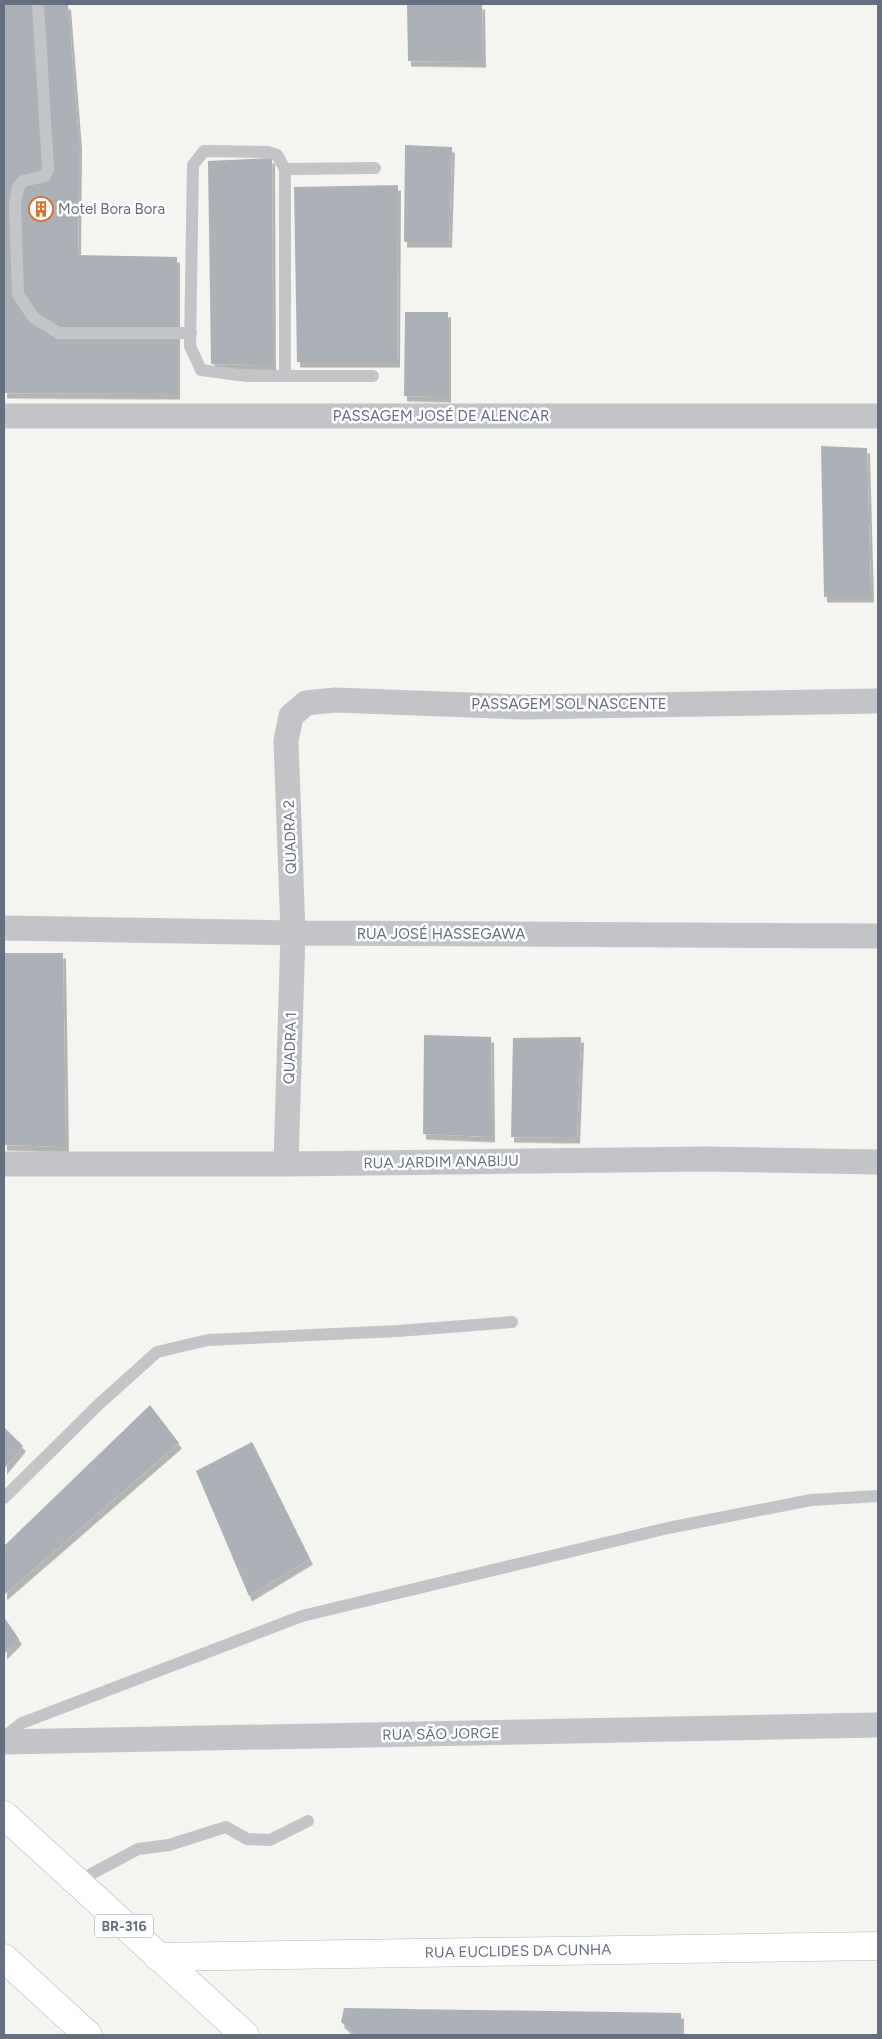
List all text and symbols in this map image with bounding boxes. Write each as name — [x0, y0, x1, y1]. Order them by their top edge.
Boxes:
building icon: Motel Bora Bora — [28, 196, 54, 222]
place label: Motel Bora Bora — [58, 200, 165, 218]
street label: PASSAGEM JOSÉ DE ALENCAR — [333, 407, 549, 425]
street label: PASSAGEM SOL NASCENTE — [471, 695, 667, 713]
street label: QUADRA 2 — [280, 799, 300, 875]
street label: RUA JOSÉ HASSEGAWA — [357, 925, 525, 943]
street label: QUADRA 1 — [280, 1012, 300, 1084]
street label: RUA JARDIM ANABIJU — [363, 1152, 519, 1172]
street label: RUA SÃO JORGE — [382, 1724, 500, 1744]
road number: BR-316 — [95, 1914, 153, 1938]
street label: RUA EUCLIDES DA CUNHA — [424, 1940, 612, 1962]

